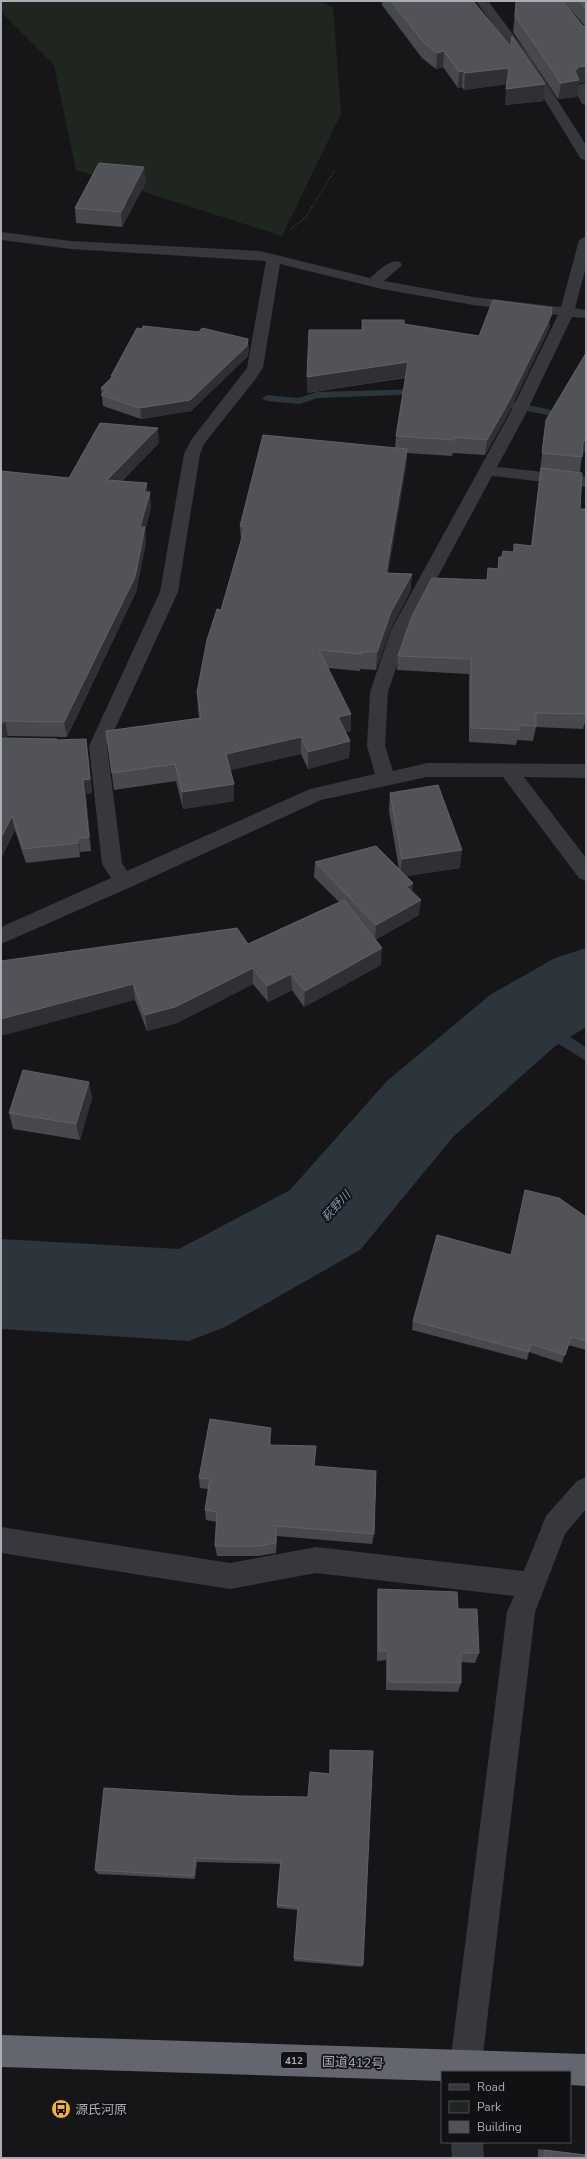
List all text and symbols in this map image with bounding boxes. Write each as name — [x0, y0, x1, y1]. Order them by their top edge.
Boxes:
water label: 萩野川 — [318, 1186, 355, 1225]
road number: 412 — [281, 2052, 307, 2068]
street label: 国道412号 — [321, 2053, 384, 2073]
legend — [441, 2071, 571, 2143]
text: Road — [477, 2079, 505, 2095]
bus stop icon: 源氏河原 — [50, 2098, 72, 2120]
text: Park — [477, 2099, 502, 2115]
place label: 源氏河原 — [75, 2101, 127, 2119]
text: Building — [477, 2119, 522, 2135]

